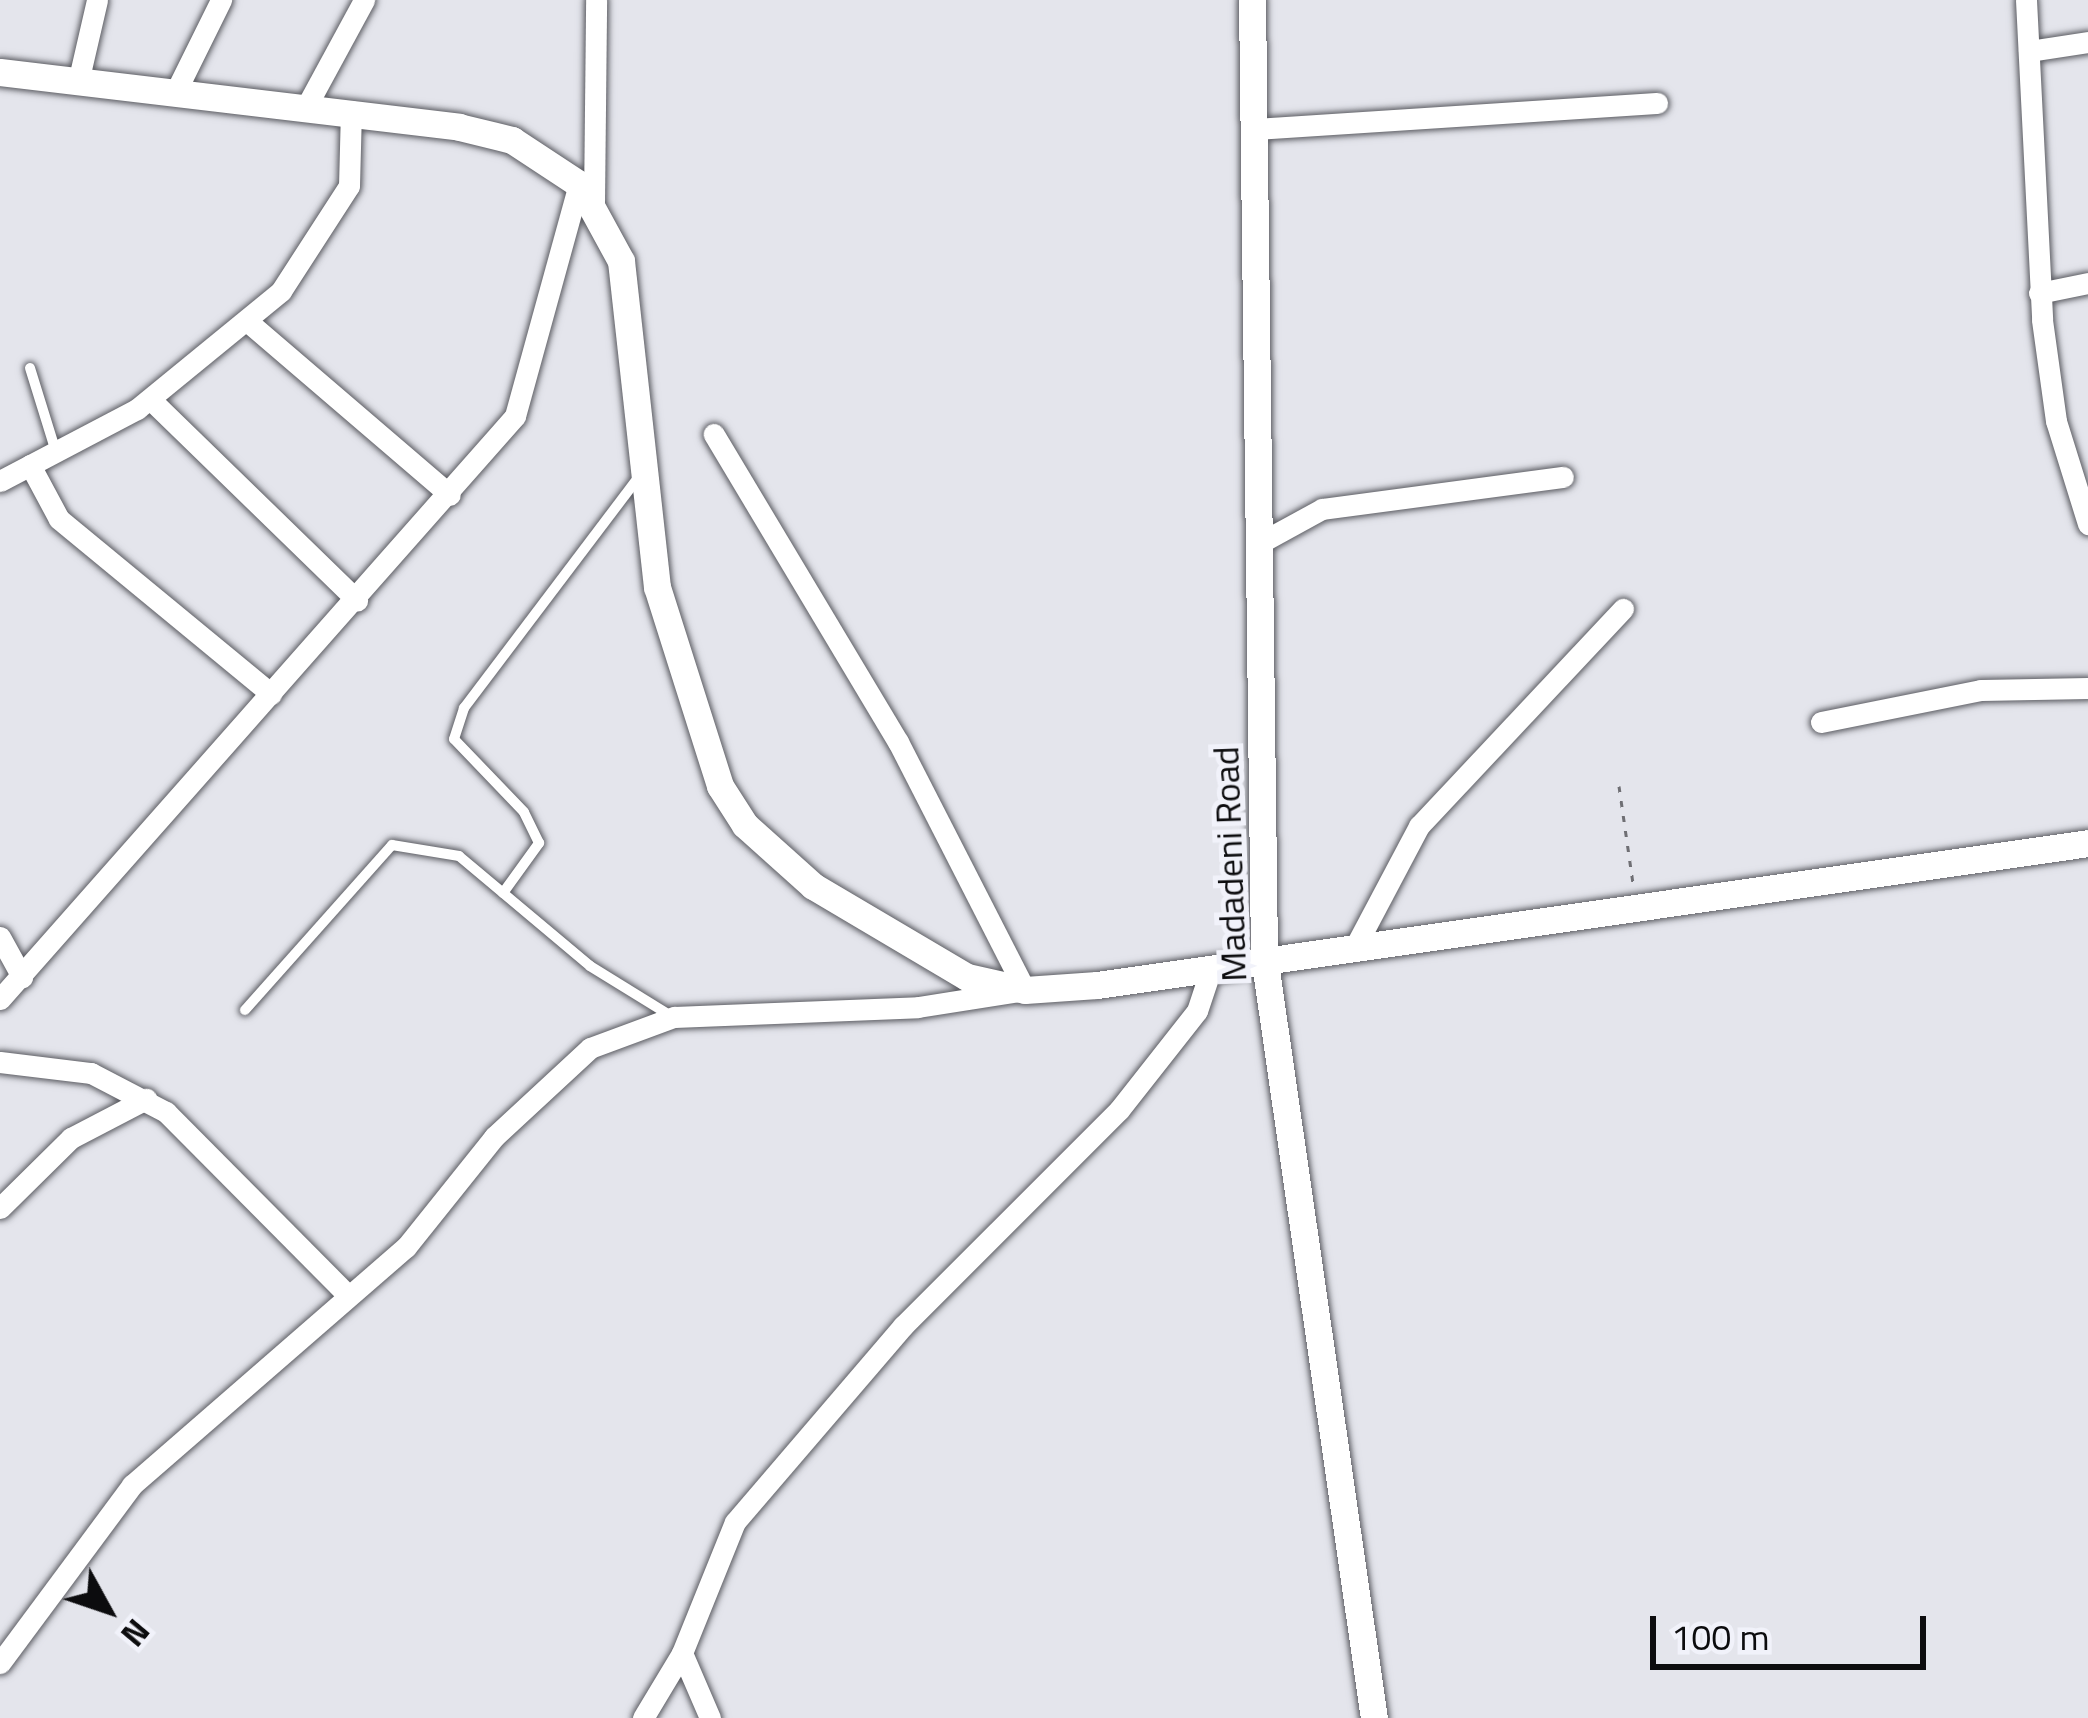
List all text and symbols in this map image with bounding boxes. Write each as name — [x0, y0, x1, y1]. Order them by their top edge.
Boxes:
street label: Madadeni Road — [1203, 745, 1255, 983]
north arrow — [48, 1550, 168, 1670]
scale bar — [1656, 1592, 1932, 1666]
text: N — [109, 1608, 162, 1658]
text: 100 m — [1671, 1609, 1770, 1664]

